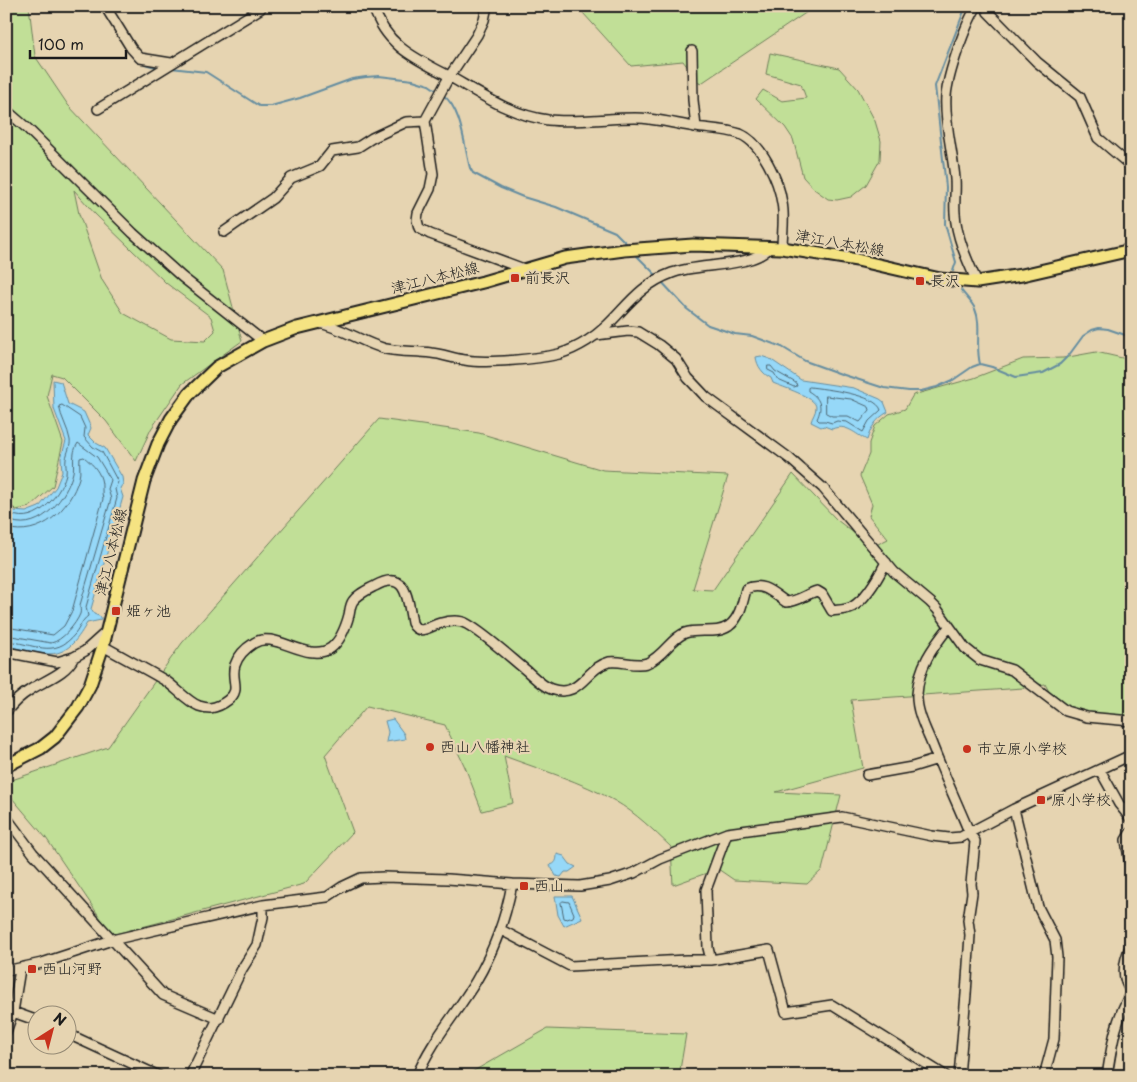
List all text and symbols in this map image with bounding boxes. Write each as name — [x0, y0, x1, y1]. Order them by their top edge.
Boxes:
scale bar — [30, 28, 126, 60]
text: 100 m — [38, 32, 84, 55]
street label: 津江八本松線 — [794, 222, 887, 261]
street label: 津江八本松線 — [388, 254, 481, 299]
place label: 前長沢 — [525, 265, 570, 288]
place label: 長沢 — [930, 268, 960, 291]
marker: 前長沢 — [509, 272, 521, 284]
marker: 長沢 — [914, 275, 926, 287]
street label: 津江八本松線 — [87, 505, 132, 598]
place label: 姫ヶ池 — [126, 598, 171, 621]
marker: 姫ヶ池 — [110, 605, 122, 617]
place label: 西山八幡神社 — [440, 734, 530, 757]
place label: 市立原小学校 — [977, 736, 1067, 759]
marker: 西山八幡神社 — [424, 741, 436, 753]
marker: 市立原小学校 — [961, 743, 973, 755]
place label: 原小学校 — [1051, 787, 1111, 810]
marker: 原小学校 — [1035, 794, 1047, 806]
place label: 西山 — [534, 873, 564, 896]
marker: 西山 — [518, 880, 530, 892]
place label: 西山河野 — [42, 956, 102, 979]
marker: 西山河野 — [26, 963, 38, 975]
north arrow — [28, 1004, 78, 1054]
text: N — [49, 1007, 71, 1031]

